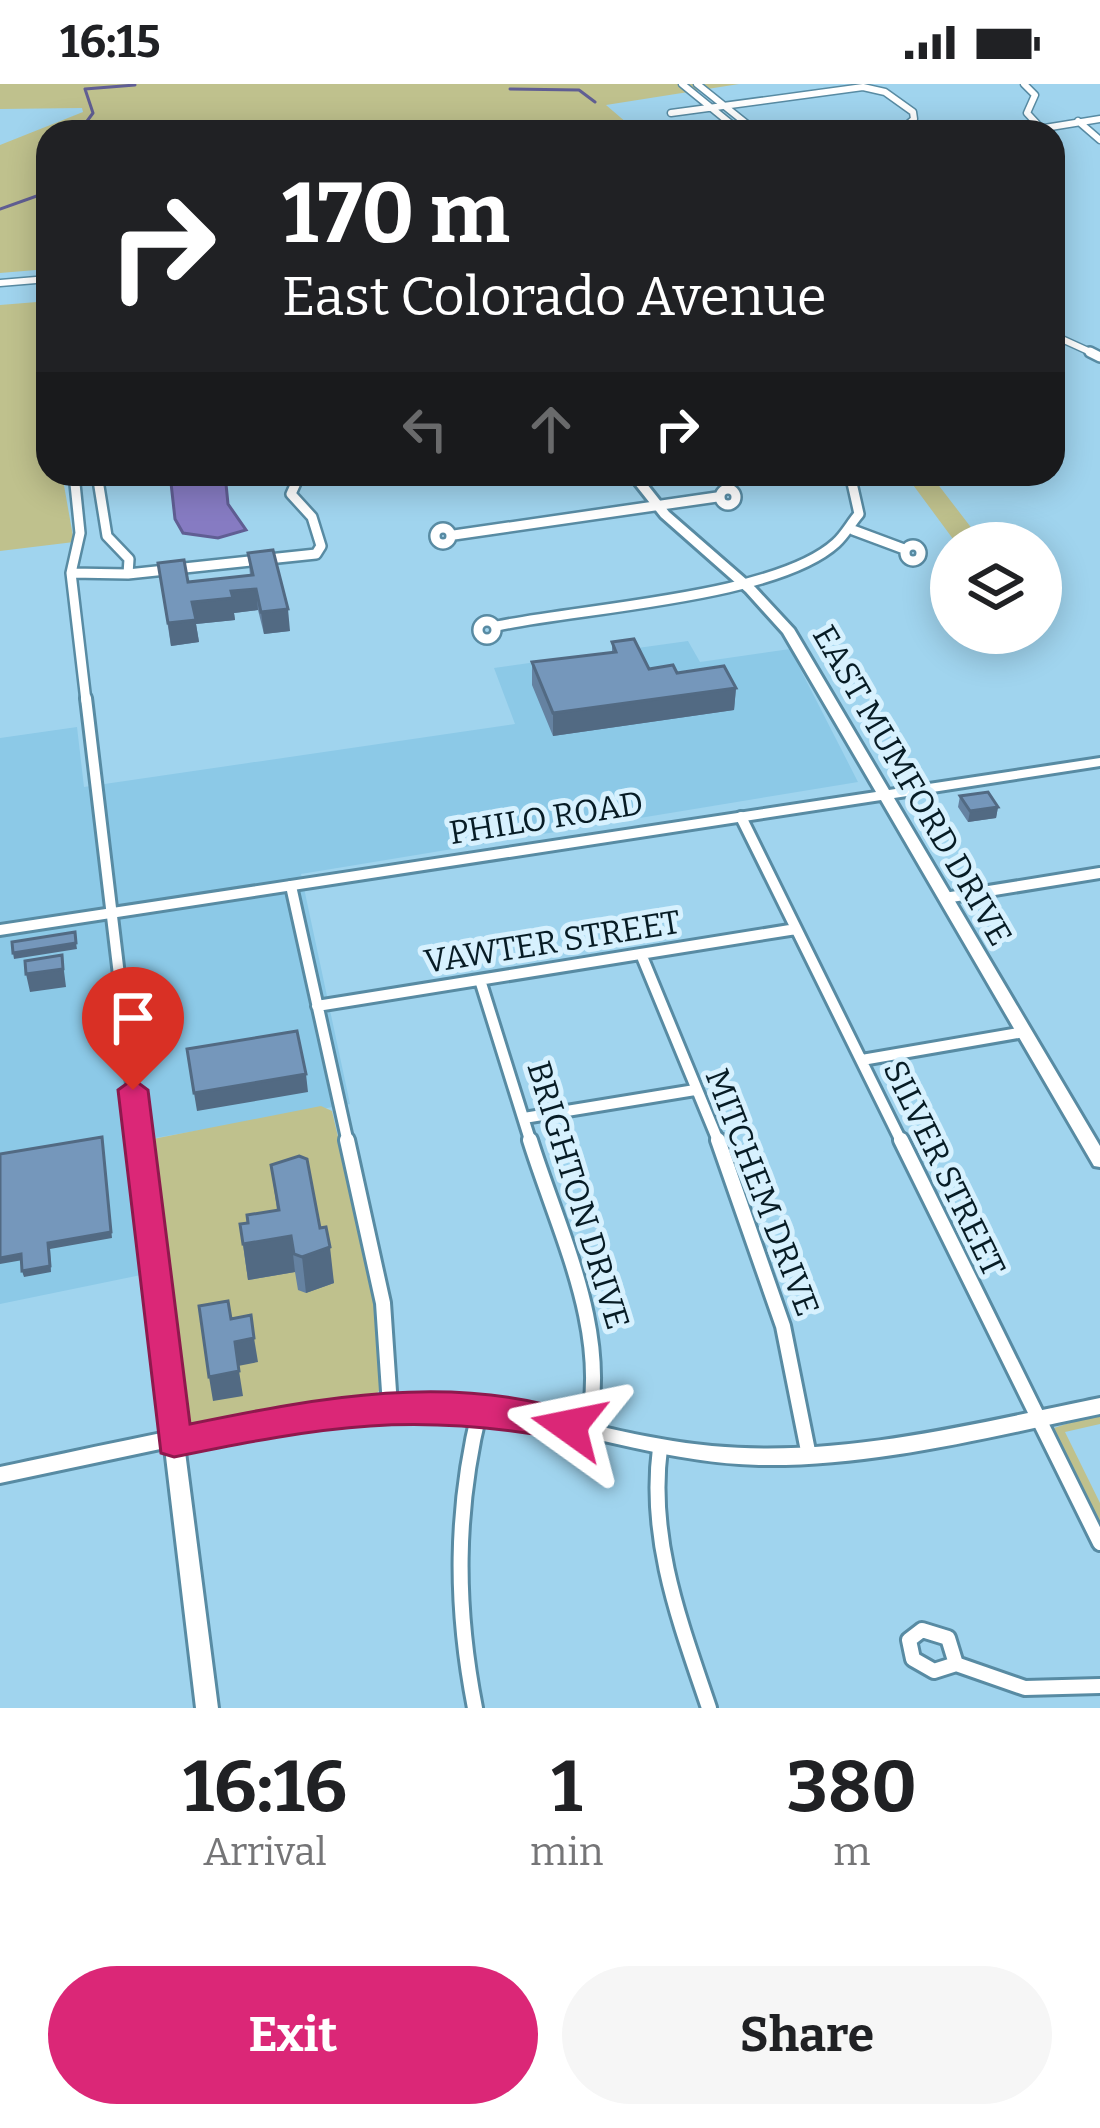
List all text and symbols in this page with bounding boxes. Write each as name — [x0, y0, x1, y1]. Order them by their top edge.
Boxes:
text: 16:15 — [60, 15, 161, 69]
text: 170 m — [282, 163, 510, 264]
icon: right — [84, 168, 240, 324]
text: East Colorado Avenue — [282, 265, 827, 329]
icon: left — [392, 396, 458, 462]
icon: ahead — [518, 396, 584, 462]
icon: right — [644, 396, 710, 462]
map controls — [930, 522, 1062, 654]
button: layers — [930, 522, 1062, 654]
street label: EAST MUMFORD DRIVE — [804, 618, 1020, 953]
street label: PHILO ROAD — [446, 783, 646, 853]
street label: VAWTER STREET — [421, 902, 683, 982]
pin — [82, 967, 184, 1090]
icon: arrive — [100, 985, 166, 1051]
street label: SILVER STREET — [875, 1054, 1014, 1283]
street label: BRIGHTON DRIVE — [518, 1057, 638, 1334]
street label: MITCHEM DRIVE — [697, 1063, 828, 1322]
position arrow — [506, 1363, 632, 1489]
text: 16:16 — [183, 1744, 347, 1830]
text: 1 — [551, 1744, 582, 1830]
text: 380 — [786, 1744, 917, 1830]
text: Arrival — [203, 1829, 327, 1875]
text: min — [530, 1829, 604, 1875]
text: m — [833, 1829, 870, 1875]
button: Exit — [48, 1966, 538, 2104]
button: Share — [562, 1966, 1052, 2104]

